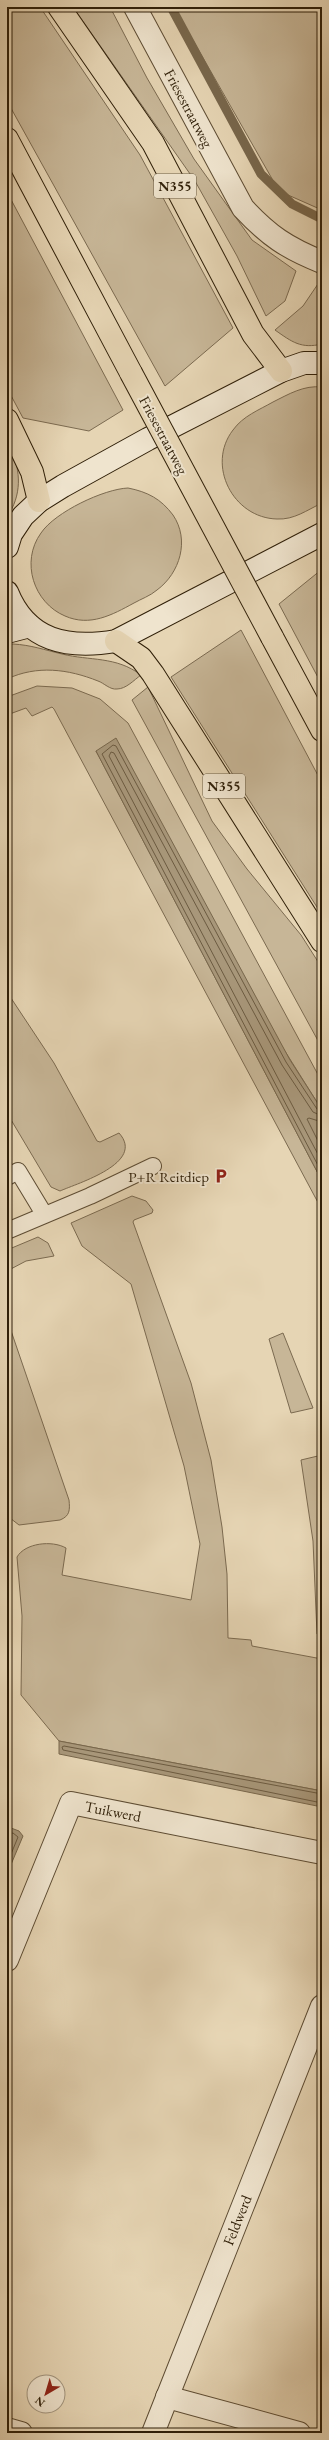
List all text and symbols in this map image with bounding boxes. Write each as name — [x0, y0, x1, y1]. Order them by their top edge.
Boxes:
street label: Friesestraatweg — [160, 65, 218, 151]
road number: N355 — [154, 174, 196, 198]
street label: Friesestraatweg — [135, 392, 193, 478]
road number: N355 — [203, 774, 245, 798]
place label: P+R Reitdiep — [128, 1167, 209, 1186]
parking icon: P+R Reitdiep — [212, 1167, 230, 1185]
street label: Tuikwerd — [83, 1796, 143, 1826]
street label: Feldwerd — [218, 2192, 256, 2248]
north arrow — [26, 2374, 66, 2414]
text: N — [32, 2394, 48, 2410]

